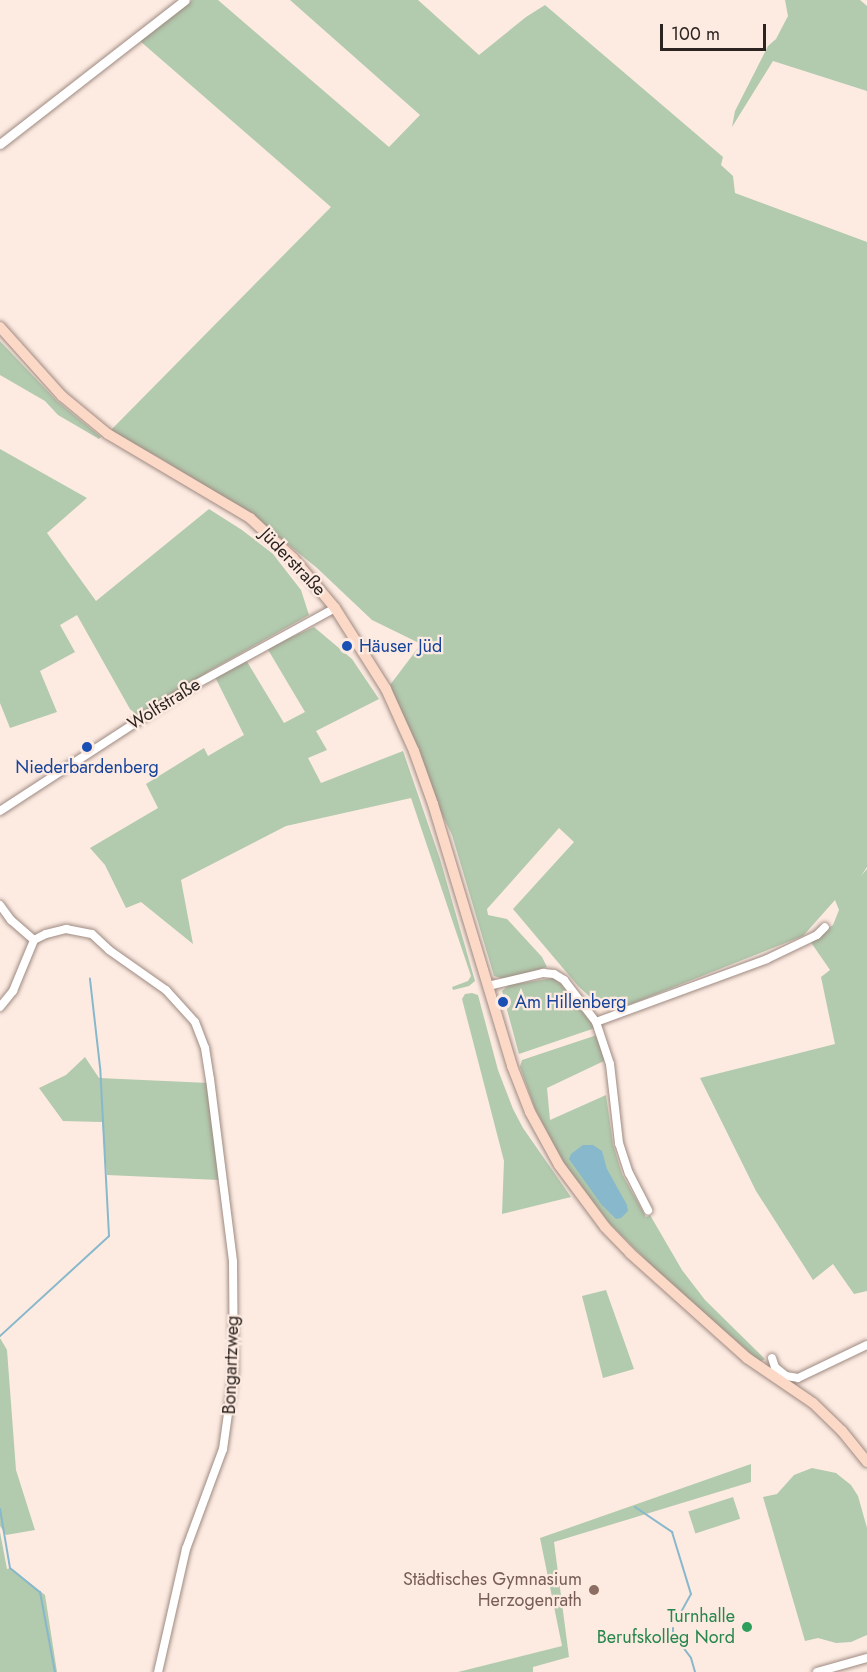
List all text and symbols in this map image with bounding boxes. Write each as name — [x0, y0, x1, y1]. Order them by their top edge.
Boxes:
scale bar — [663, 12, 770, 50]
text: 100 m — [671, 21, 720, 47]
street label: Jüderstraße — [256, 524, 330, 600]
place label: Häuser Jüd — [359, 635, 442, 657]
marker: Häuser Jüd — [340, 639, 354, 653]
street label: Wolfstraße — [124, 673, 204, 735]
marker: Niederbardenberg — [80, 740, 94, 754]
place label: Niederbardenberg — [15, 756, 159, 778]
place label: Am Hillenberg — [515, 991, 627, 1013]
marker: Am Hillenberg — [496, 995, 510, 1009]
street label: Bongartzweg — [218, 1315, 244, 1415]
place label: Städtisches Gymnasium Herzogenrath — [403, 1569, 582, 1612]
marker: Städtisches Gymnasium Herzogenrath — [587, 1583, 601, 1597]
place label: Turnhalle Berufskolleg Nord — [597, 1606, 735, 1648]
marker: Turnhalle Berufskolleg Nord — [740, 1620, 754, 1634]

